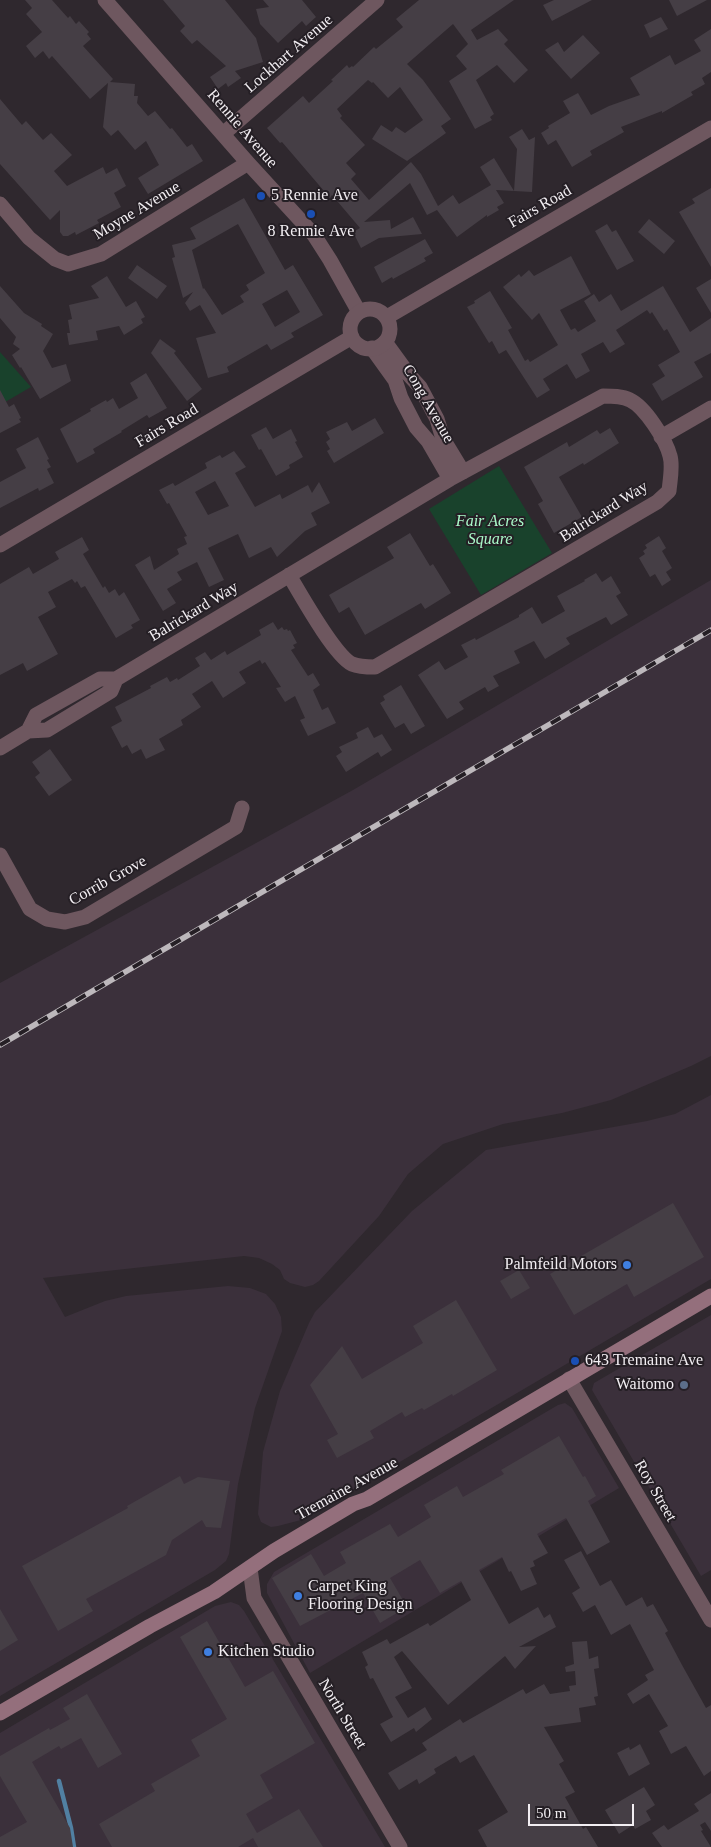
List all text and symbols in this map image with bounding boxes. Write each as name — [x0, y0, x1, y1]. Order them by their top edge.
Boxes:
street label: Lockhart Avenue — [241, 11, 337, 97]
street label: Rennie Avenue — [203, 86, 281, 172]
street label: Moyne Avenue — [90, 178, 184, 244]
street label: Fairs Road — [505, 181, 575, 233]
place label: 5 Rennie Ave — [271, 186, 358, 206]
marker: 5 Rennie Ave — [255, 190, 267, 202]
marker: 8 Rennie Ave — [305, 208, 317, 220]
place label: 8 Rennie Ave — [268, 222, 354, 242]
street label: Cong Avenue — [398, 361, 458, 447]
street label: Fairs Road — [132, 400, 202, 452]
street label: Balrickard Way — [556, 477, 652, 547]
park label: Fair Acres Square — [456, 512, 524, 550]
street label: Balrickard Way — [146, 578, 242, 646]
street label: Corrib Grove — [66, 852, 150, 910]
place label: Palmfeild Motors — [505, 1255, 617, 1275]
marker: Palmfeild Motors — [621, 1259, 633, 1271]
place label: 643 Tremaine Ave — [585, 1351, 703, 1371]
marker: 643 Tremaine Ave — [569, 1355, 581, 1367]
place label: Waitomo — [616, 1375, 674, 1395]
marker: Waitomo — [678, 1379, 690, 1391]
street label: Tremaine Avenue — [293, 1453, 401, 1525]
street label: Roy Street — [630, 1457, 680, 1525]
place label: Carpet King Flooring Design — [308, 1577, 412, 1615]
marker: Carpet King Flooring Design — [292, 1590, 304, 1602]
place label: Kitchen Studio — [218, 1642, 314, 1662]
marker: Kitchen Studio — [202, 1646, 214, 1658]
street label: North Street — [314, 1675, 370, 1753]
scale bar — [531, 1794, 637, 1826]
text: 50 m — [536, 1805, 566, 1821]

